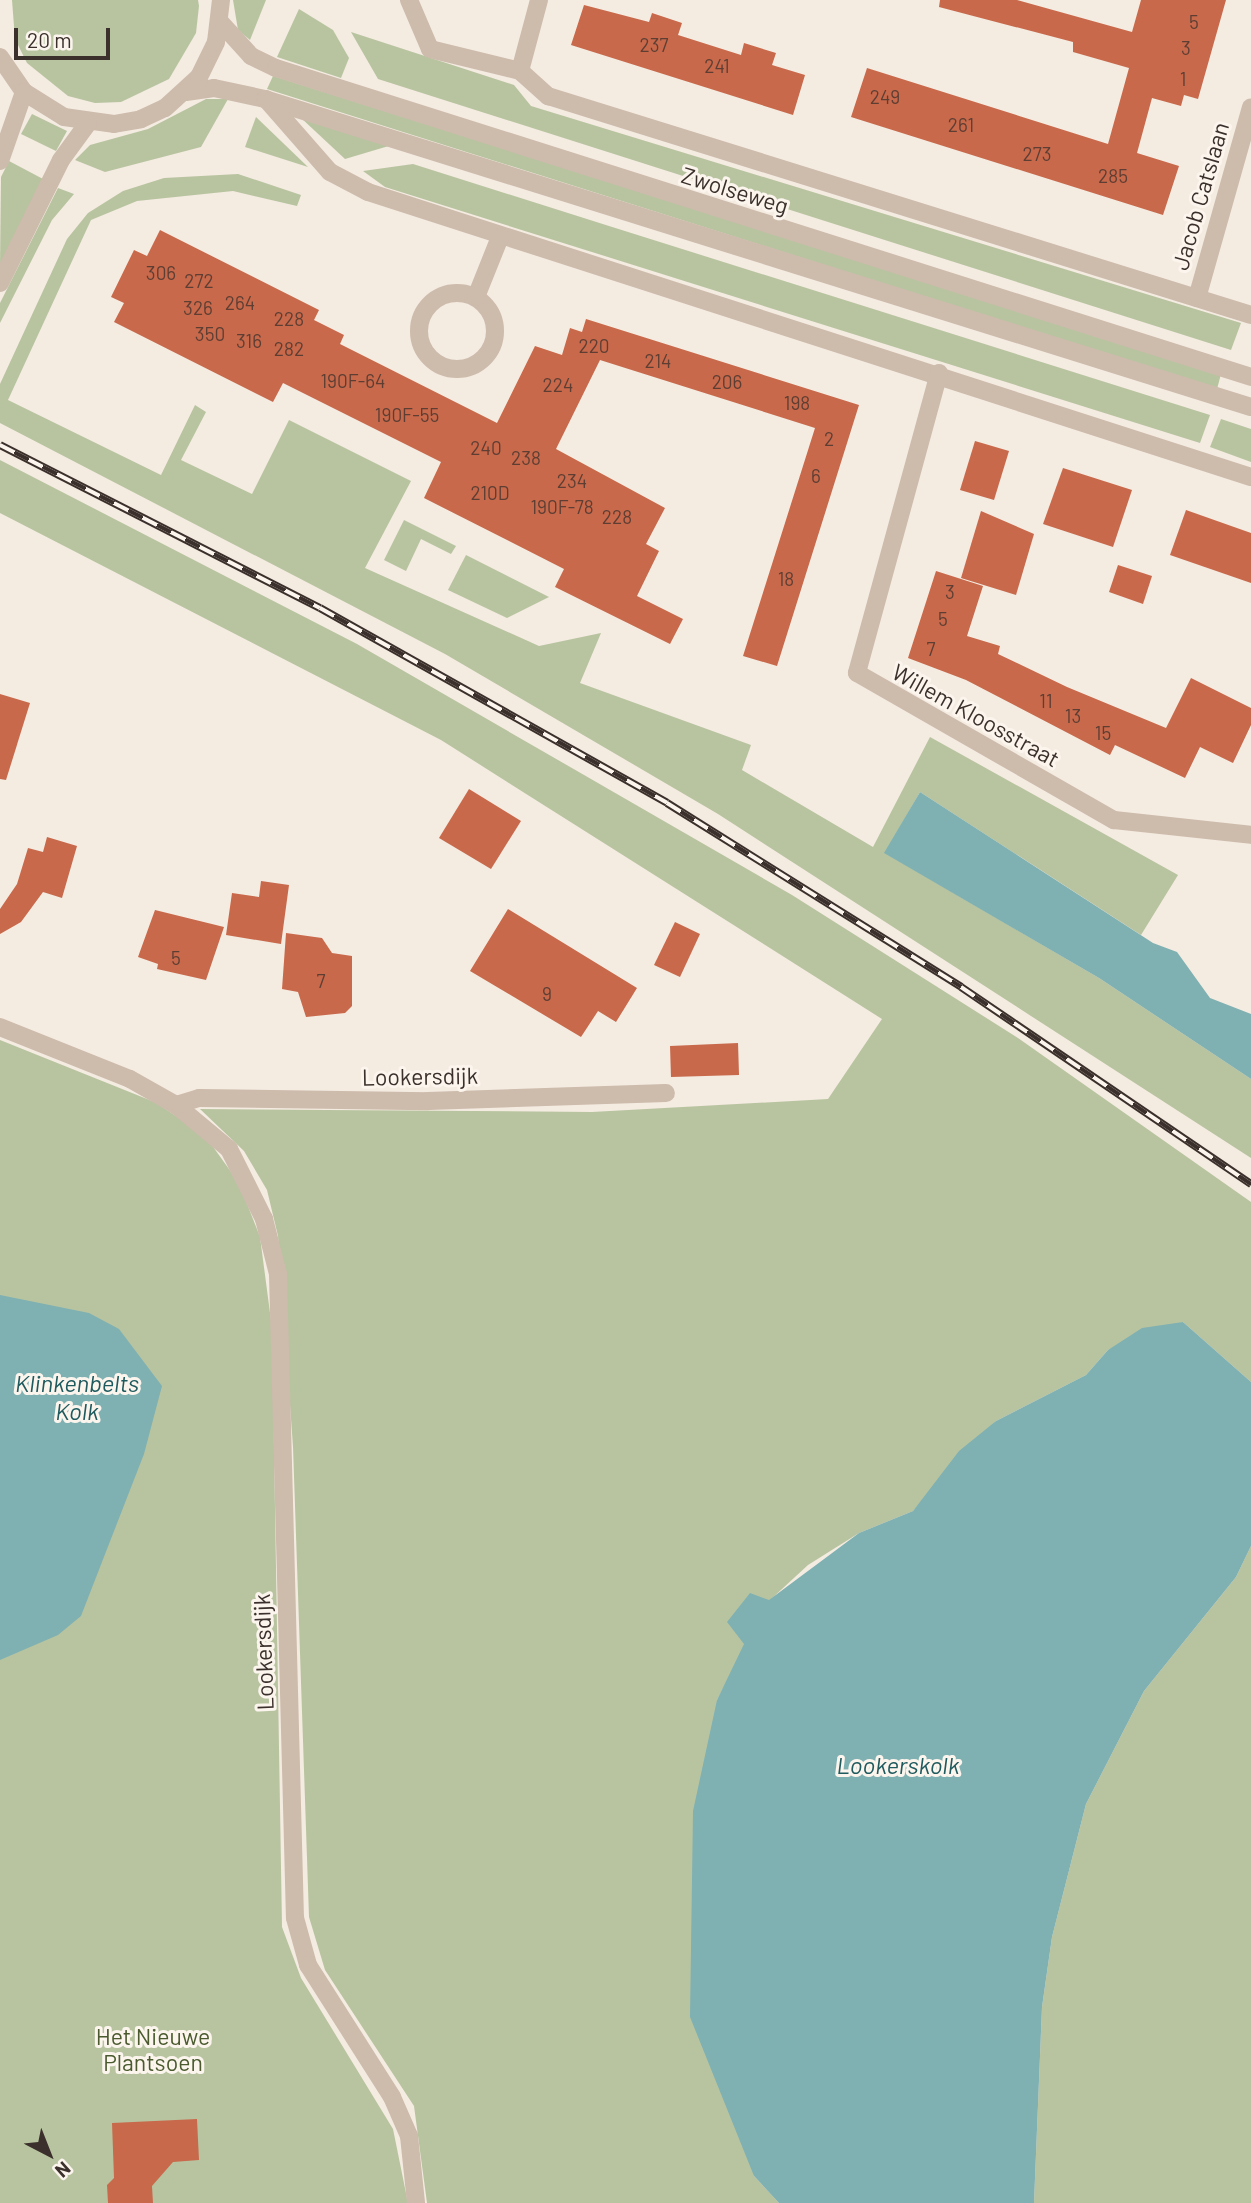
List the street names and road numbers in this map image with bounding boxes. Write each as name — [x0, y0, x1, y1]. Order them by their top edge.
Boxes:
street label: Jacob Catslaan — [1166, 119, 1234, 273]
street label: Zwolseweg — [678, 161, 792, 219]
street label: Willem Kloosstraat — [887, 658, 1065, 772]
street label: Lookersdijk — [362, 1061, 478, 1091]
street label: Lookersdijk — [247, 1593, 279, 1711]

